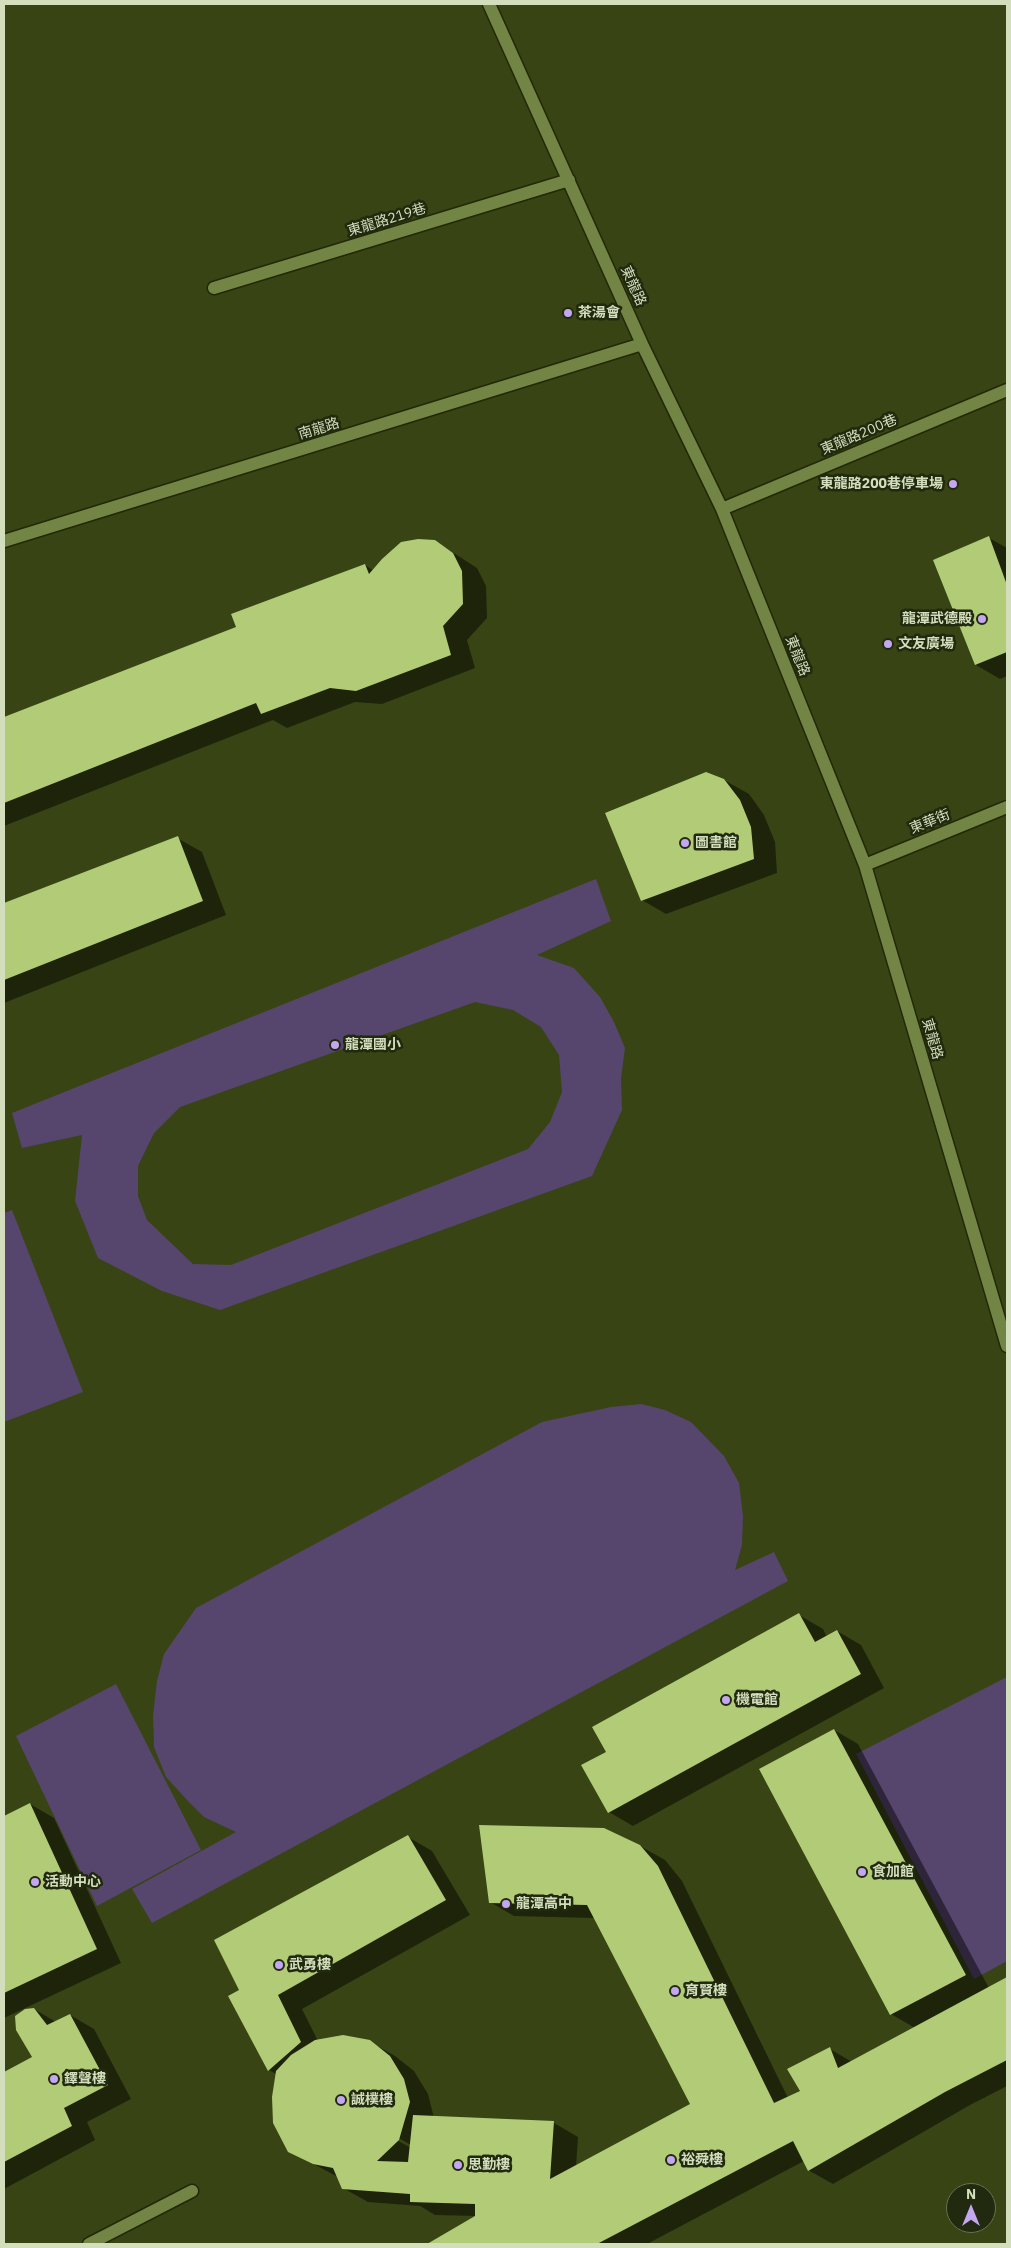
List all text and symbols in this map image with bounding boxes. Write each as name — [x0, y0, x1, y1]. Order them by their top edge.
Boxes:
street label: 東龍路219巷 — [346, 200, 428, 240]
street label: 東龍路 — [617, 263, 649, 309]
place label: 茶湯會 — [578, 305, 620, 321]
marker: 茶湯會 — [562, 307, 574, 319]
street label: 東龍路200巷 — [818, 411, 900, 459]
street label: 南龍路 — [296, 415, 342, 443]
place label: 東龍路200巷停車場 — [820, 476, 943, 492]
marker: 東龍路200巷停車場 — [947, 478, 959, 490]
place label: 龍潭武德殿 — [902, 611, 972, 627]
marker: 龍潭武德殿 — [976, 613, 988, 625]
street label: 東龍路 — [781, 633, 813, 679]
place label: 文友廣場 — [898, 636, 954, 652]
marker: 文友廣場 — [882, 638, 894, 650]
street label: 東華街 — [907, 806, 953, 838]
place label: 圖書館 — [695, 835, 737, 851]
marker: 圖書館 — [679, 837, 691, 849]
street label: 東龍路 — [918, 1016, 946, 1062]
place label: 龍潭國小 — [345, 1037, 401, 1053]
marker: 龍潭國小 — [329, 1039, 341, 1051]
place label: 機電館 — [736, 1692, 778, 1708]
marker: 機電館 — [720, 1694, 732, 1706]
place label: 食加館 — [872, 1864, 914, 1880]
marker: 食加館 — [856, 1866, 868, 1878]
place label: 活動中心 — [45, 1874, 101, 1890]
marker: 活動中心 — [29, 1876, 41, 1888]
place label: 龍潭高中 — [516, 1896, 572, 1912]
marker: 龍潭高中 — [500, 1898, 512, 1910]
place label: 武勇樓 — [289, 1957, 331, 1973]
marker: 武勇樓 — [273, 1959, 285, 1971]
place label: 育賢樓 — [685, 1983, 727, 1999]
marker: 育賢樓 — [669, 1985, 681, 1997]
place label: 鐸聲樓 — [64, 2071, 106, 2087]
marker: 鐸聲樓 — [48, 2073, 60, 2085]
place label: 誠樸樓 — [351, 2092, 393, 2108]
marker: 誠樸樓 — [335, 2094, 347, 2106]
place label: 裕舜樓 — [681, 2152, 723, 2168]
marker: 裕舜樓 — [665, 2154, 677, 2166]
place label: 思勤樓 — [468, 2157, 510, 2173]
marker: 思勤樓 — [452, 2159, 464, 2171]
north arrow — [946, 2183, 996, 2233]
text: N — [966, 2185, 976, 2203]

